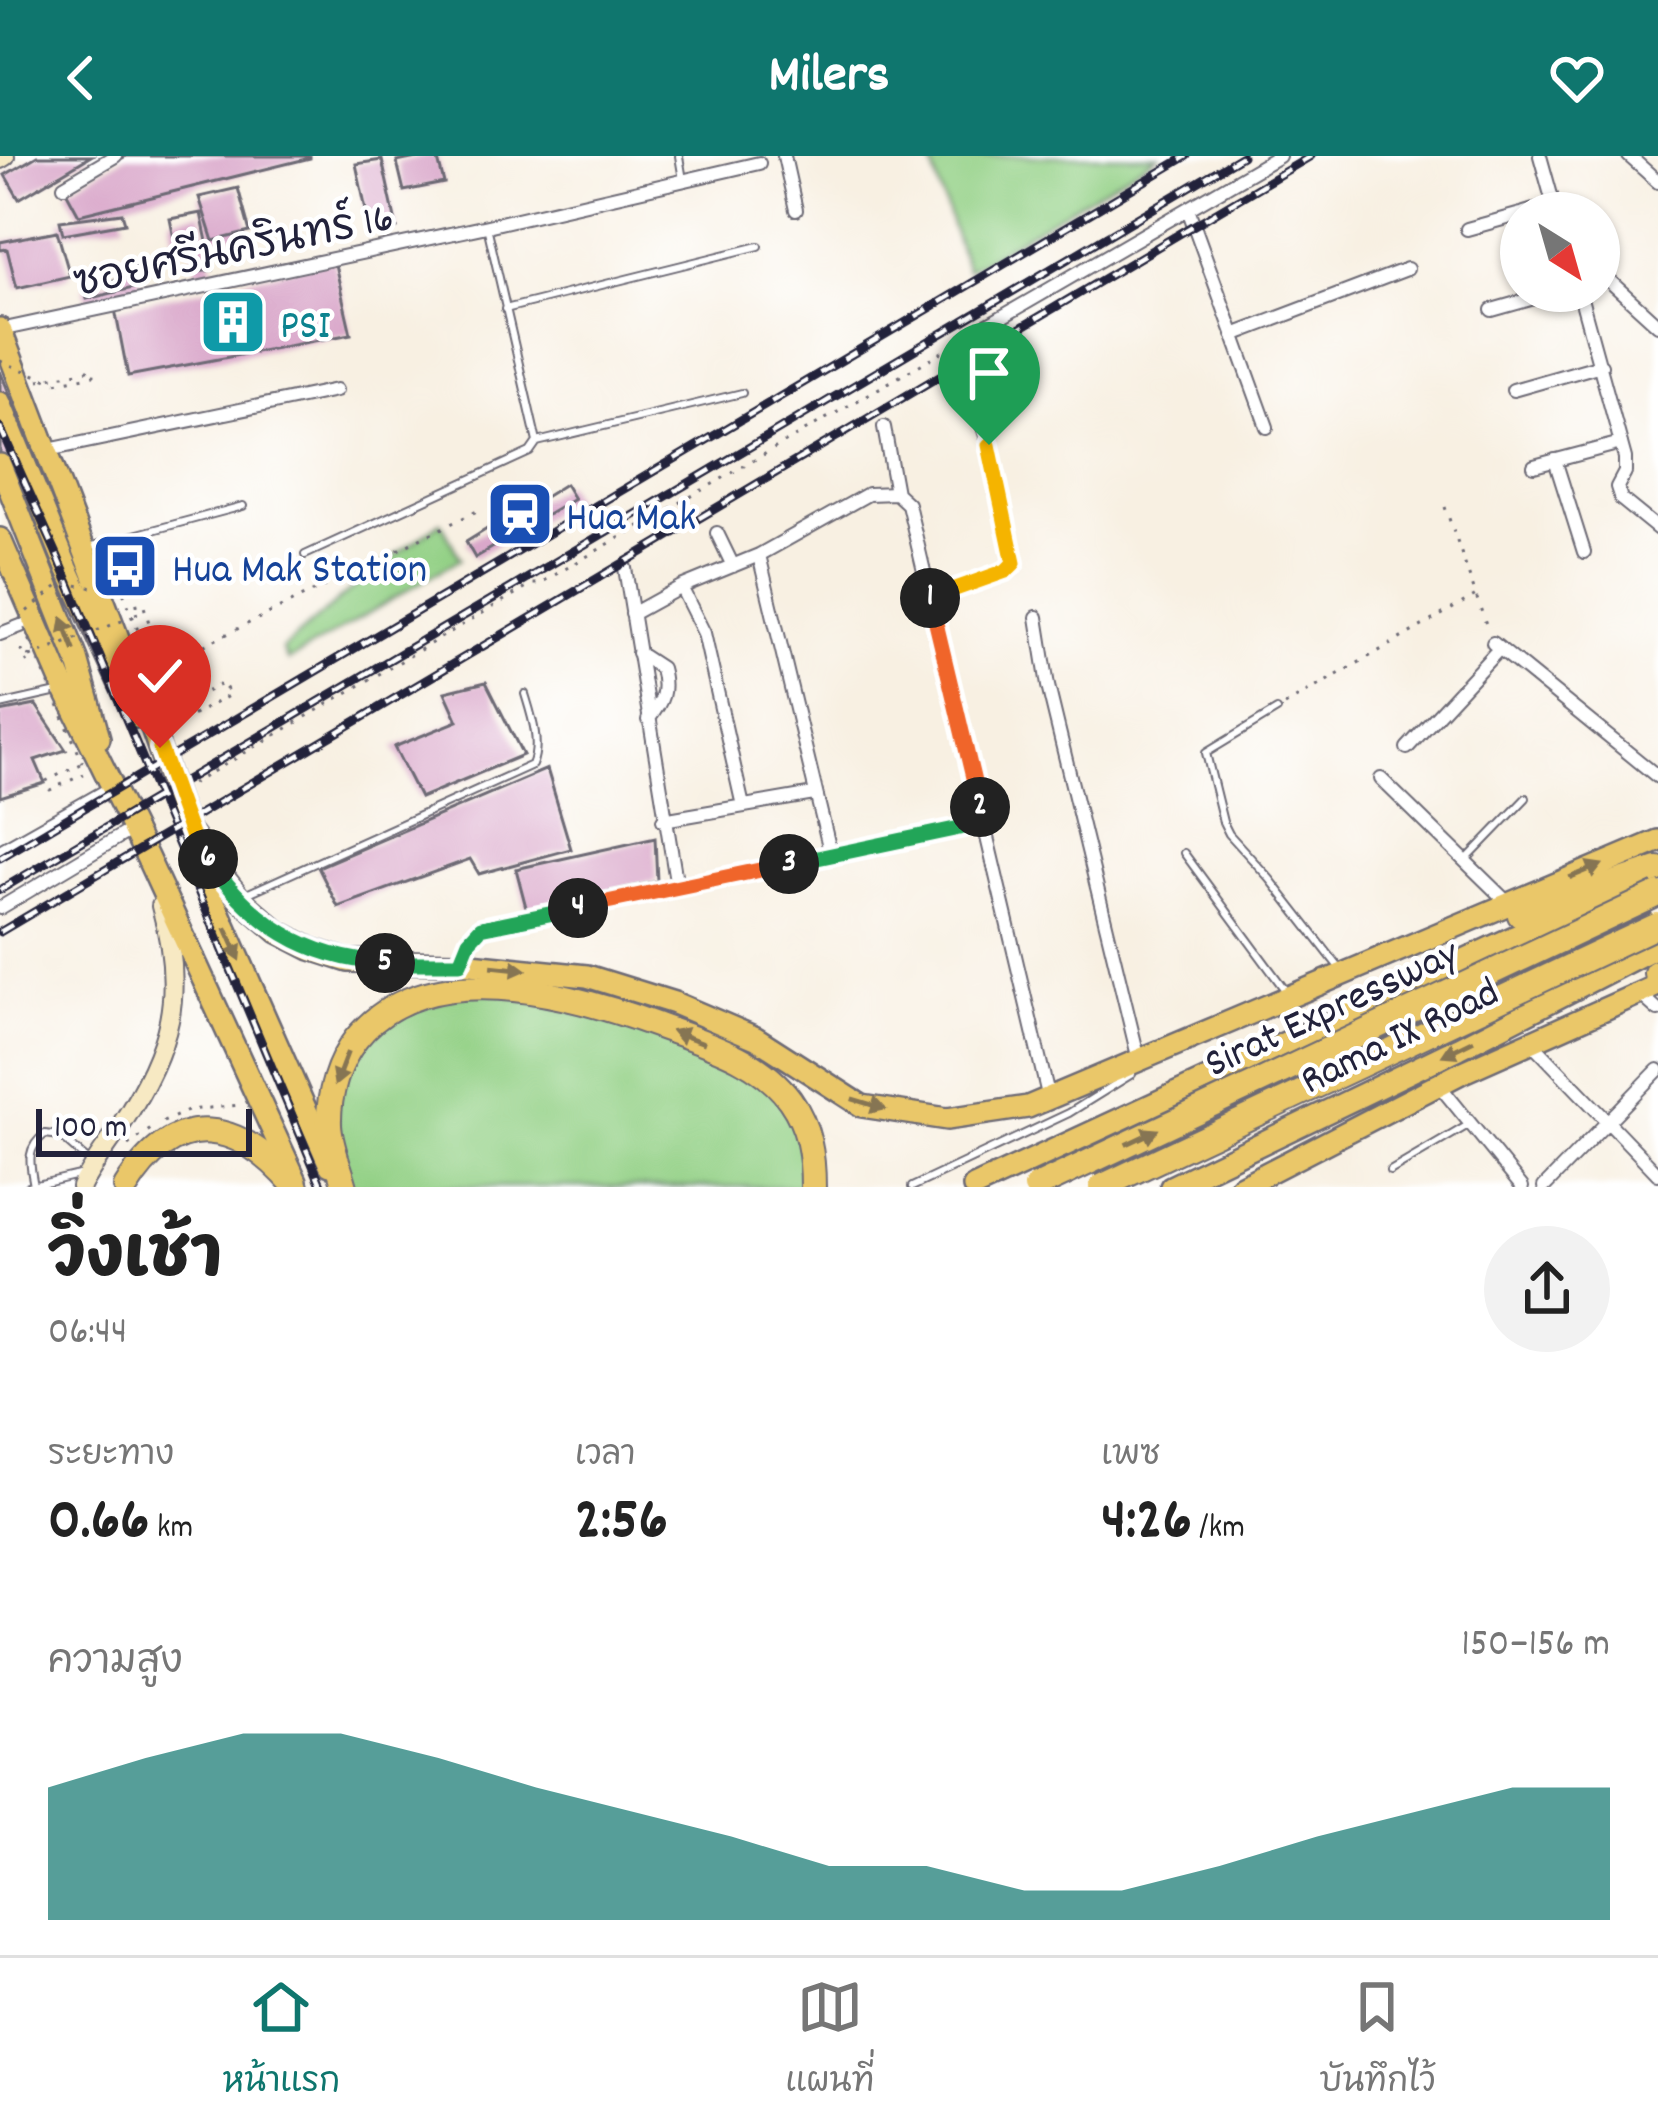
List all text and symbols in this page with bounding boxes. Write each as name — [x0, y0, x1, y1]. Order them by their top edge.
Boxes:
text: Milers — [769, 40, 889, 117]
icon: back — [48, 45, 114, 111]
icon: heart — [1544, 45, 1610, 111]
street label: ซอยศรีนครินทร์ 16 — [68, 187, 400, 317]
north arrow — [1500, 192, 1620, 312]
map controls — [1500, 192, 1620, 312]
building icon: PSI — [198, 287, 268, 357]
place label: PSI — [280, 299, 331, 359]
pin — [938, 322, 1040, 445]
icon: arrive — [956, 340, 1022, 406]
station icon: Hua Mak — [485, 479, 555, 549]
place label: Hua Mak — [566, 491, 696, 551]
bus stop icon: Hua Mak Station — [90, 531, 160, 601]
place label: Hua Mak Station — [172, 543, 427, 603]
pin: 1 — [900, 568, 960, 628]
text: 1 — [926, 574, 934, 621]
one-way arrow — [57, 616, 76, 652]
pin — [109, 625, 211, 748]
icon: check — [127, 643, 193, 709]
pin: 2 — [950, 777, 1010, 837]
text: 2 — [973, 783, 987, 830]
pin: 6 — [178, 829, 238, 889]
pin: 3 — [759, 834, 819, 894]
text: 6 — [200, 835, 216, 882]
text: 3 — [782, 840, 796, 887]
one-way arrow — [1569, 861, 1605, 880]
pin: 4 — [548, 878, 608, 938]
text: 4 — [571, 884, 585, 931]
street label: Sirat Expressway — [1196, 926, 1471, 1096]
one-way arrow — [223, 927, 243, 962]
pin: 5 — [355, 933, 415, 993]
text: 5 — [377, 939, 393, 986]
one-way arrow — [491, 959, 528, 978]
street label: Rama IX Road — [1292, 965, 1511, 1113]
one-way arrow — [670, 1027, 706, 1045]
one-way arrow — [1440, 1038, 1475, 1058]
one-way arrow — [330, 1051, 349, 1087]
one-way arrow — [851, 1095, 888, 1114]
scale bar — [36, 1103, 252, 1156]
text: 100 m — [54, 1106, 127, 1153]
one-way arrow — [1125, 1127, 1160, 1147]
text: วิ่งเช้า — [48, 1215, 222, 1309]
button: share — [1484, 1226, 1610, 1352]
text: 06:44 — [48, 1307, 127, 1362]
text: ระยะทาง — [48, 1434, 174, 1481]
text: เวลา — [575, 1434, 636, 1481]
text: เพซ — [1101, 1434, 1160, 1481]
text: 0.66 — [48, 1481, 149, 1567]
text: 2:56 — [575, 1481, 668, 1567]
text: 4:26 — [1101, 1481, 1192, 1567]
text: km — [149, 1506, 193, 1553]
text: /km — [1192, 1506, 1245, 1553]
text: 150–156 m — [1461, 1619, 1610, 1674]
text: ความสูง — [48, 1637, 183, 1692]
tab: หน้าแรก — [223, 1974, 340, 2108]
tab: แผนที่ — [785, 1974, 874, 2108]
tab: บันทึกไว้ — [1319, 1974, 1435, 2108]

